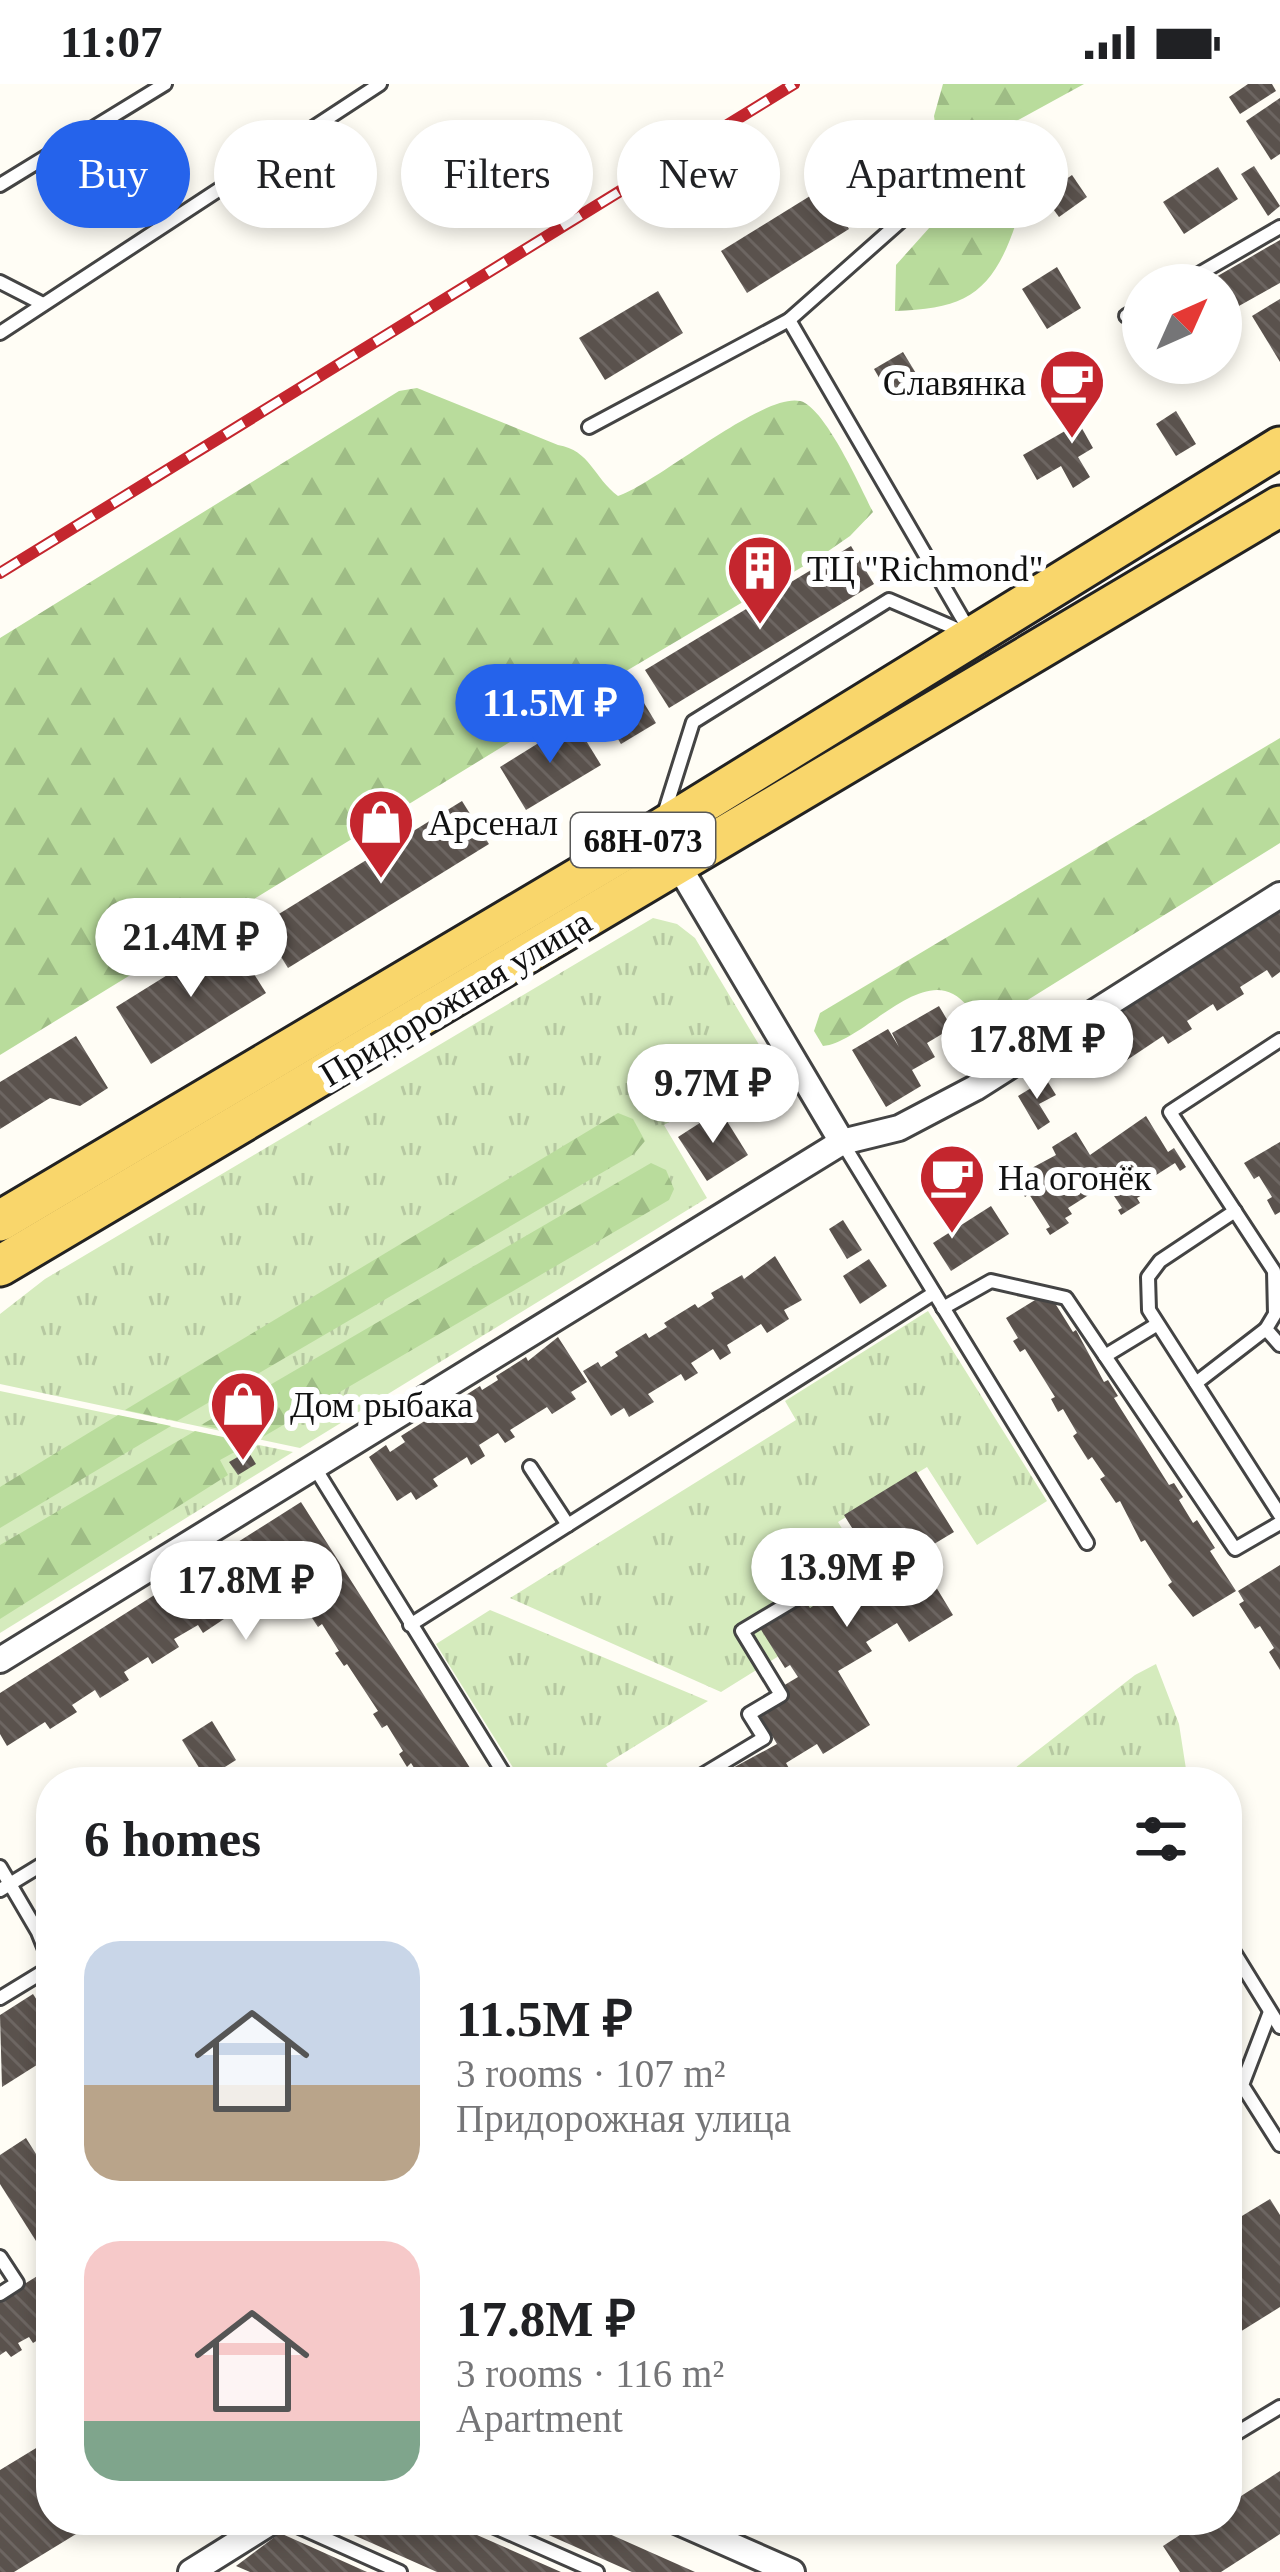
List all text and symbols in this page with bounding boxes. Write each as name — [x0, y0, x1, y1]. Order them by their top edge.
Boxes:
text: 11:07 — [60, 17, 163, 67]
chip: Buy — [36, 120, 190, 228]
chip: Rent — [214, 120, 377, 228]
chip: Filters — [401, 120, 593, 228]
chip: New — [617, 120, 780, 228]
chip: Apartment — [804, 120, 1068, 228]
north arrow — [1122, 264, 1242, 384]
map controls — [1122, 264, 1242, 384]
cafe icon: Славянка — [1037, 347, 1107, 441]
place label: Славянка — [883, 363, 1026, 403]
building icon: ТЦ "Richmond" — [725, 533, 795, 627]
place label: ТЦ "Richmond" — [807, 549, 1043, 589]
pin: 11.5M ₽ — [439, 664, 661, 766]
text: 11.5M ₽ — [482, 681, 618, 724]
shop icon: Арсенал — [346, 787, 416, 881]
place label: Арсенал — [428, 803, 558, 843]
road number: 68Н-073 — [571, 813, 715, 867]
pin: 21.4M ₽ — [80, 898, 302, 1000]
street label: Придорожная улица — [313, 901, 598, 1095]
text: 21.4M ₽ — [122, 915, 260, 958]
pin: 17.8M ₽ — [926, 1000, 1148, 1102]
text: 17.8M ₽ — [968, 1017, 1106, 1060]
pin: 9.7M ₽ — [615, 1044, 811, 1146]
text: 9.7M ₽ — [654, 1061, 772, 1104]
cafe icon: На огонёк — [917, 1142, 987, 1236]
place label: На огонёк — [998, 1158, 1152, 1198]
shop icon: Дом рыбака — [208, 1369, 278, 1463]
place label: Дом рыбака — [290, 1385, 473, 1425]
pin: 13.9M ₽ — [736, 1528, 958, 1630]
pin: 17.8M ₽ — [135, 1541, 357, 1643]
text: 13.9M ₽ — [778, 1545, 916, 1588]
text: 17.8M ₽ — [177, 1558, 315, 1601]
icon: filters — [1128, 1806, 1194, 1872]
text: 6 homes — [84, 1811, 261, 1867]
icon: home — [180, 1989, 324, 2133]
text: 11.5M ₽ — [456, 1991, 633, 2047]
text: 3 rooms · 107 m² — [456, 2052, 726, 2095]
text: Придорожная улица — [456, 2097, 791, 2140]
icon: home — [180, 2289, 324, 2433]
text: 17.8M ₽ — [456, 2291, 636, 2347]
text: 3 rooms · 116 m² — [456, 2352, 724, 2395]
text: Apartment — [456, 2397, 623, 2440]

